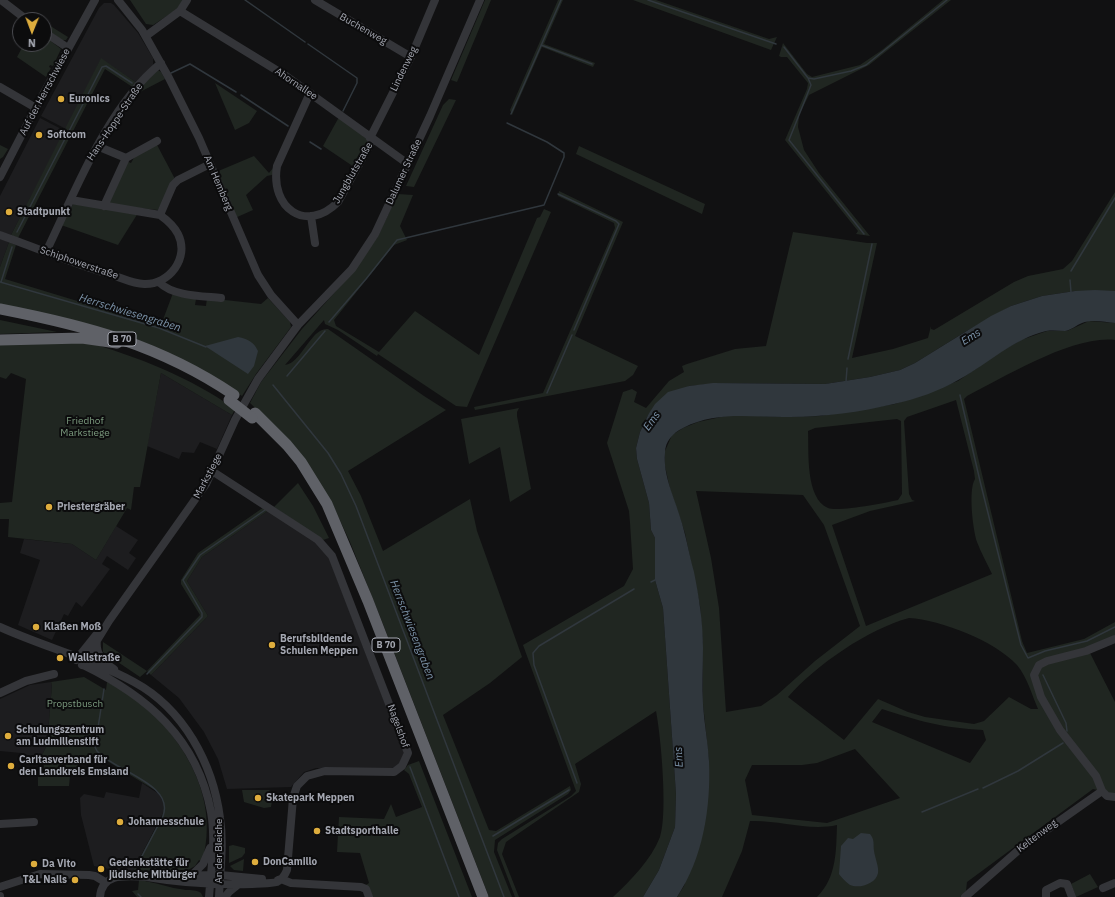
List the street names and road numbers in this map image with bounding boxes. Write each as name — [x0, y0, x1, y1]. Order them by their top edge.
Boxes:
street label: Buchenweg — [337, 11, 389, 47]
street label: Lindenweg — [388, 45, 420, 93]
street label: Auf der Herrschwiese — [17, 47, 73, 137]
street label: Ahornallee — [272, 65, 320, 103]
street label: Hans-Hoppe-Straße — [85, 81, 145, 163]
street label: Dalumer Straße — [384, 137, 424, 207]
street label: Jungblutstraße — [331, 140, 375, 206]
street label: Am Hemberg — [201, 154, 235, 212]
street label: Schiphowerstraße — [38, 244, 120, 282]
road number: B 70 — [108, 332, 136, 346]
street label: Markstiege — [191, 451, 225, 501]
road number: B 70 — [372, 638, 400, 652]
street label: Nagelshof — [385, 703, 411, 749]
street label: Keltenweg — [1015, 817, 1059, 855]
street label: An der Bleiche — [213, 818, 225, 884]

